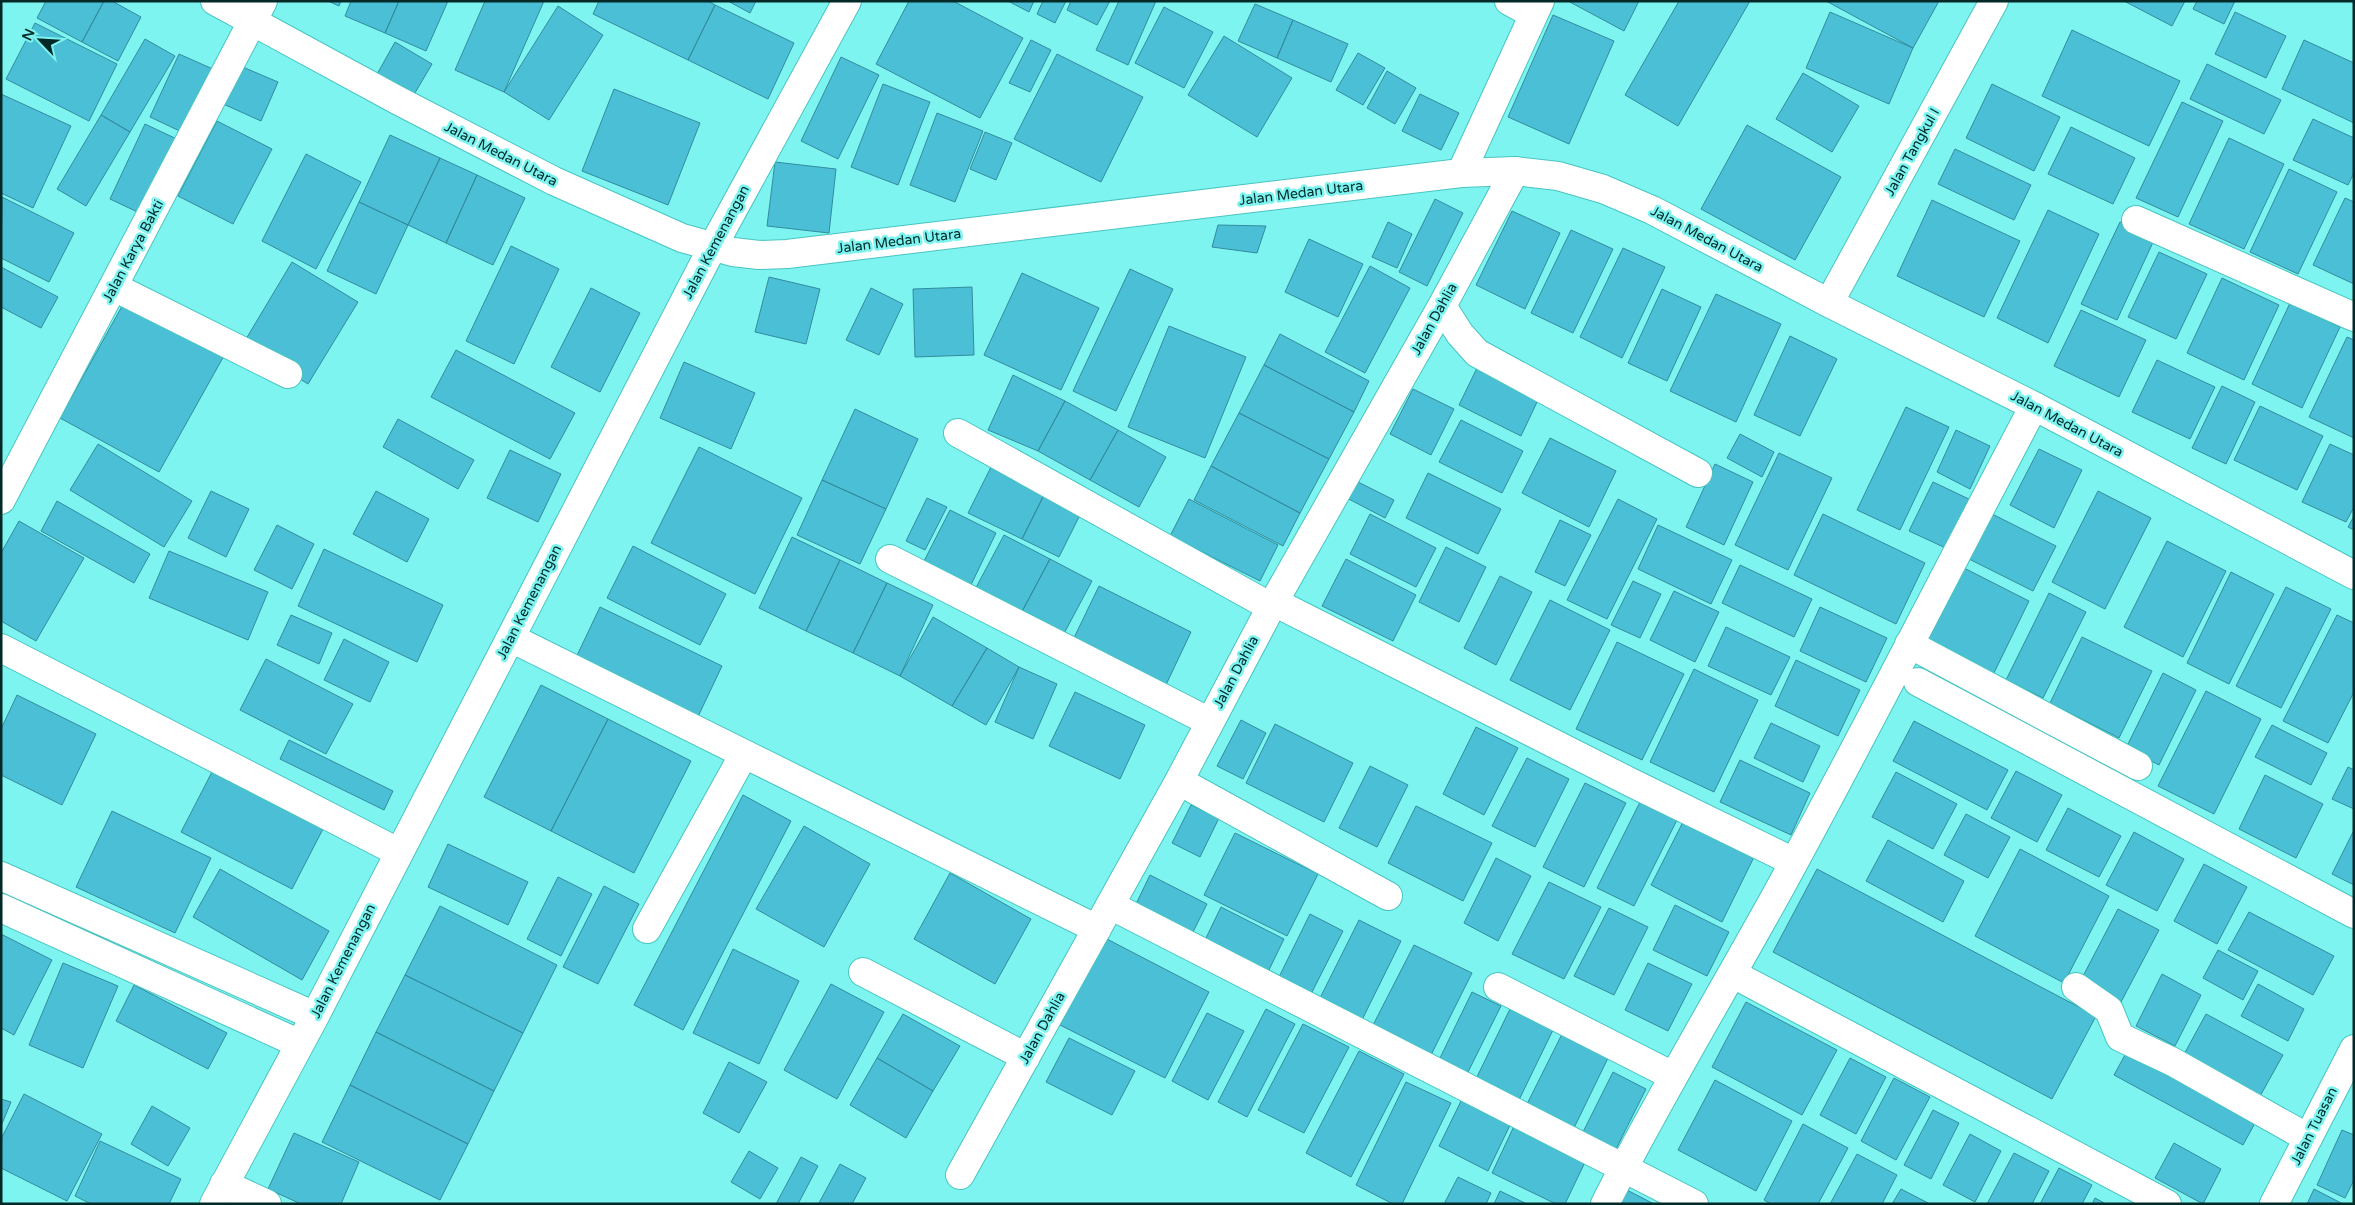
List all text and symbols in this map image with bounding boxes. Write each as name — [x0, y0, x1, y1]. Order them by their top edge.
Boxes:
north arrow — [15, 15, 65, 65]
text: N — [19, 26, 39, 43]
street label: Jalan Tangkul I — [1881, 105, 1943, 199]
street label: Jalan Medan Utara — [441, 118, 561, 190]
street label: Jalan Medan Utara — [1238, 177, 1364, 209]
street label: Jalan Kemenangan — [679, 182, 753, 302]
street label: Jalan Karya Bakti — [99, 197, 167, 305]
street label: Jalan Medan Utara — [1648, 202, 1766, 276]
street label: Jalan Medan Utara — [836, 225, 962, 257]
street label: Jalan Dahlia — [1407, 280, 1461, 358]
street label: Jalan Medan Utara — [2008, 387, 2126, 461]
street label: Jalan Kemenangan — [493, 542, 565, 662]
street label: Jalan Dahlia — [1210, 633, 1262, 711]
street label: Jalan Kemenangan — [307, 901, 379, 1021]
street label: Jalan Dahlia — [1015, 989, 1069, 1067]
street label: Jalan Tuasan — [2287, 1084, 2341, 1168]

